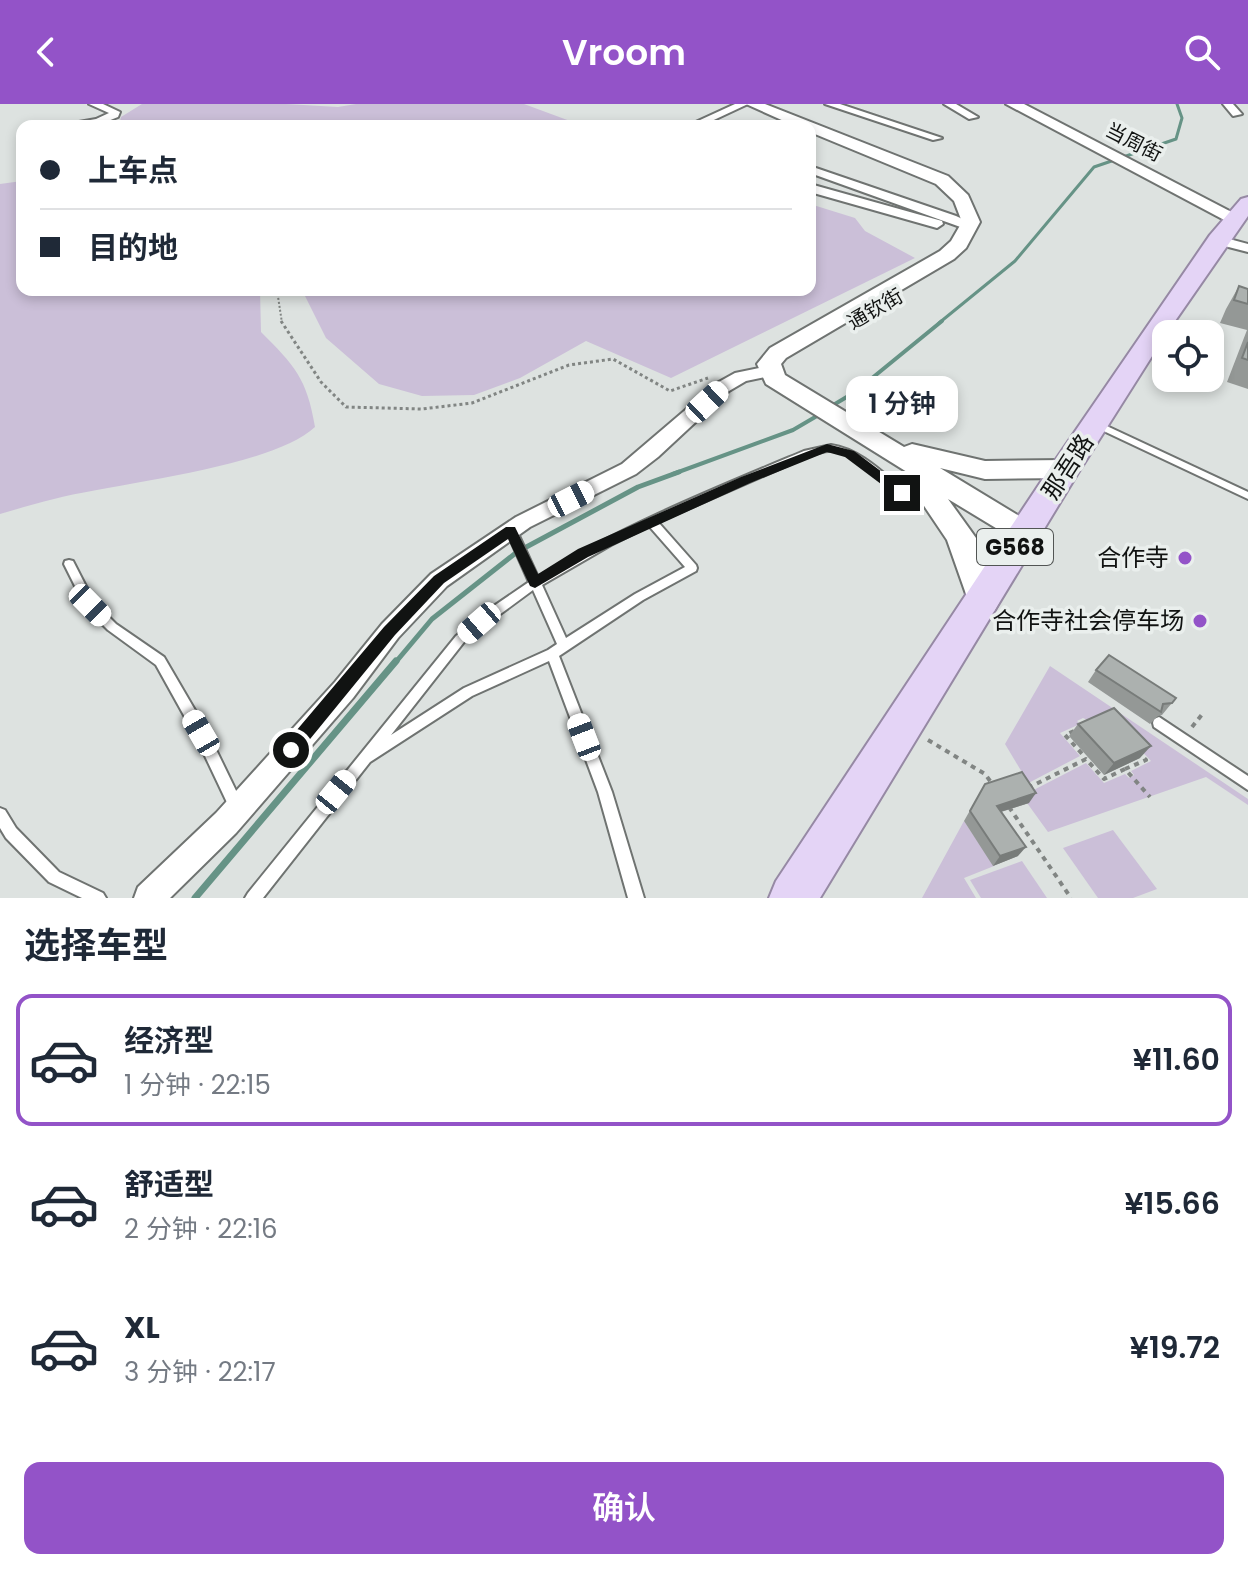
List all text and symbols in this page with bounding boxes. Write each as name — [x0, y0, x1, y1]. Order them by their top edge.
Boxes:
text: Vroom — [562, 27, 686, 78]
icon: back — [24, 30, 68, 74]
icon: search — [1180, 30, 1224, 74]
street label: 当周街 — [1101, 116, 1167, 168]
text: 上车点 — [88, 149, 178, 192]
text: 目的地 — [88, 226, 178, 269]
street label: 通钦街 — [842, 282, 908, 336]
map controls — [1152, 320, 1224, 392]
button: locate — [1152, 320, 1224, 392]
car — [681, 377, 733, 427]
callout: 1 分钟 — [846, 377, 958, 433]
text: 1 分钟 — [868, 386, 936, 422]
street label: 那吾路 — [1034, 428, 1101, 506]
route end — [884, 475, 920, 511]
car — [544, 477, 598, 521]
road number: G568 — [977, 529, 1053, 565]
place label: 合作寺 — [1097, 541, 1169, 574]
marker: 合作寺 — [1176, 549, 1194, 567]
car — [65, 580, 115, 630]
car — [453, 598, 505, 648]
place label: 合作寺社会停车场 — [992, 604, 1184, 637]
marker: 合作寺社会停车场 — [1191, 612, 1209, 630]
car — [179, 706, 223, 760]
car — [564, 710, 604, 764]
route start — [273, 732, 309, 768]
car — [312, 766, 360, 818]
text: 选择车型 — [24, 920, 168, 971]
text: 经济型 — [124, 1019, 214, 1062]
icon: car — [28, 1024, 100, 1096]
text: ¥11.60 — [1133, 1038, 1220, 1081]
text: 1 分钟 · 22:15 — [124, 1067, 271, 1103]
text: 舒适型 — [124, 1163, 214, 1206]
icon: car — [28, 1168, 100, 1240]
text: ¥15.66 — [1125, 1182, 1220, 1225]
text: 2 分钟 · 22:16 — [124, 1211, 278, 1247]
text: XL — [124, 1306, 160, 1349]
icon: car — [28, 1312, 100, 1384]
text: ¥19.72 — [1130, 1326, 1220, 1369]
text: 3 分钟 · 22:17 — [124, 1354, 276, 1390]
button: 确认 — [24, 1462, 1224, 1554]

